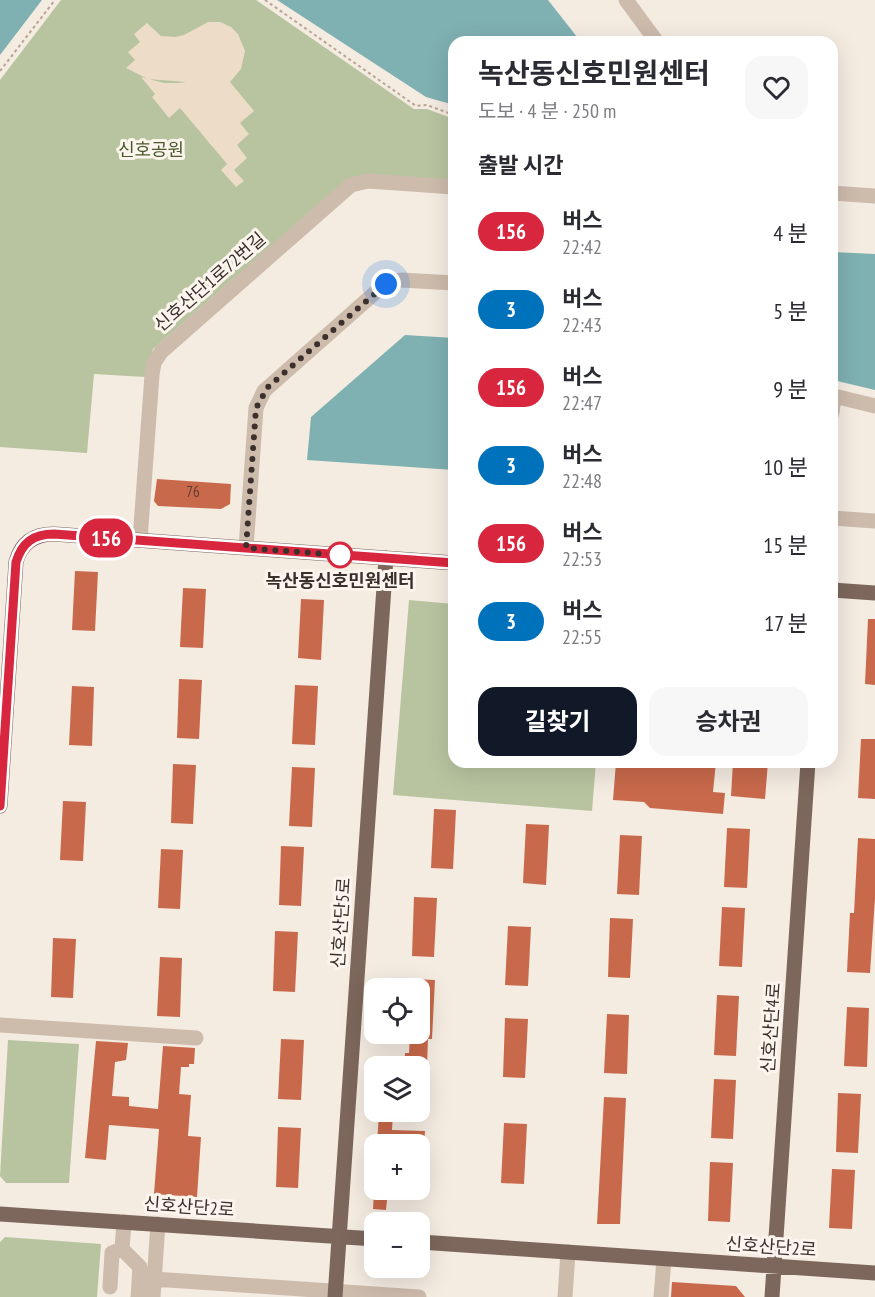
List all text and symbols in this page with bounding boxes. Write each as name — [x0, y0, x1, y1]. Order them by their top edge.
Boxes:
text: 녹산동신호민원센터 — [478, 54, 710, 91]
button: heart — [745, 56, 808, 119]
text: 도보 · 4 분 · 250 m — [478, 98, 616, 124]
park label: 신호공원 — [118, 138, 184, 161]
text: 출발 시간 — [478, 151, 563, 179]
text: 버스 — [562, 206, 602, 234]
text: 156 — [496, 218, 526, 245]
text: 4 분 — [773, 219, 808, 247]
street label: 신호산단1로72번길 — [149, 227, 270, 336]
text: 22:42 — [562, 234, 602, 260]
your location — [371, 269, 401, 299]
text: 버스 — [562, 284, 602, 312]
text: 3 — [506, 296, 516, 323]
text: 5 분 — [773, 297, 808, 325]
text: 22:43 — [562, 312, 602, 338]
text: 버스 — [562, 362, 602, 390]
text: 156 — [496, 374, 526, 401]
text: 9 분 — [773, 375, 808, 403]
text: 22:47 — [562, 390, 602, 416]
text: 버스 — [562, 440, 602, 468]
text: 3 — [506, 452, 516, 479]
text: 10 분 — [763, 453, 808, 481]
text: 22:48 — [562, 468, 602, 494]
house number: 76 — [186, 482, 200, 501]
line badge: 156 — [72, 518, 140, 558]
text: 버스 — [562, 518, 602, 546]
text: 156 — [91, 525, 121, 552]
text: 156 — [496, 530, 526, 557]
text: 15 분 — [763, 531, 808, 559]
marker: 녹산동신호민원센터 — [327, 542, 353, 568]
text: 22:53 — [562, 546, 602, 572]
place label: 녹산동신호민원센터 — [265, 569, 415, 592]
text: 버스 — [562, 596, 602, 624]
text: 3 — [506, 608, 516, 635]
text: 17 분 — [764, 609, 808, 637]
text: 22:55 — [562, 624, 602, 650]
button: 길찾기 — [478, 687, 637, 756]
button: 승차권 — [649, 687, 808, 756]
street label: 신호산단5로 — [326, 877, 355, 969]
map controls — [364, 978, 430, 1278]
button: locate — [364, 978, 430, 1044]
street label: 신호산단4로 — [756, 982, 785, 1074]
button: layers — [364, 1056, 430, 1122]
button: + — [364, 1134, 430, 1200]
street label: 신호산단2로 — [143, 1192, 235, 1221]
button: − — [364, 1212, 430, 1278]
street label: 신호산단2로 — [725, 1232, 817, 1261]

